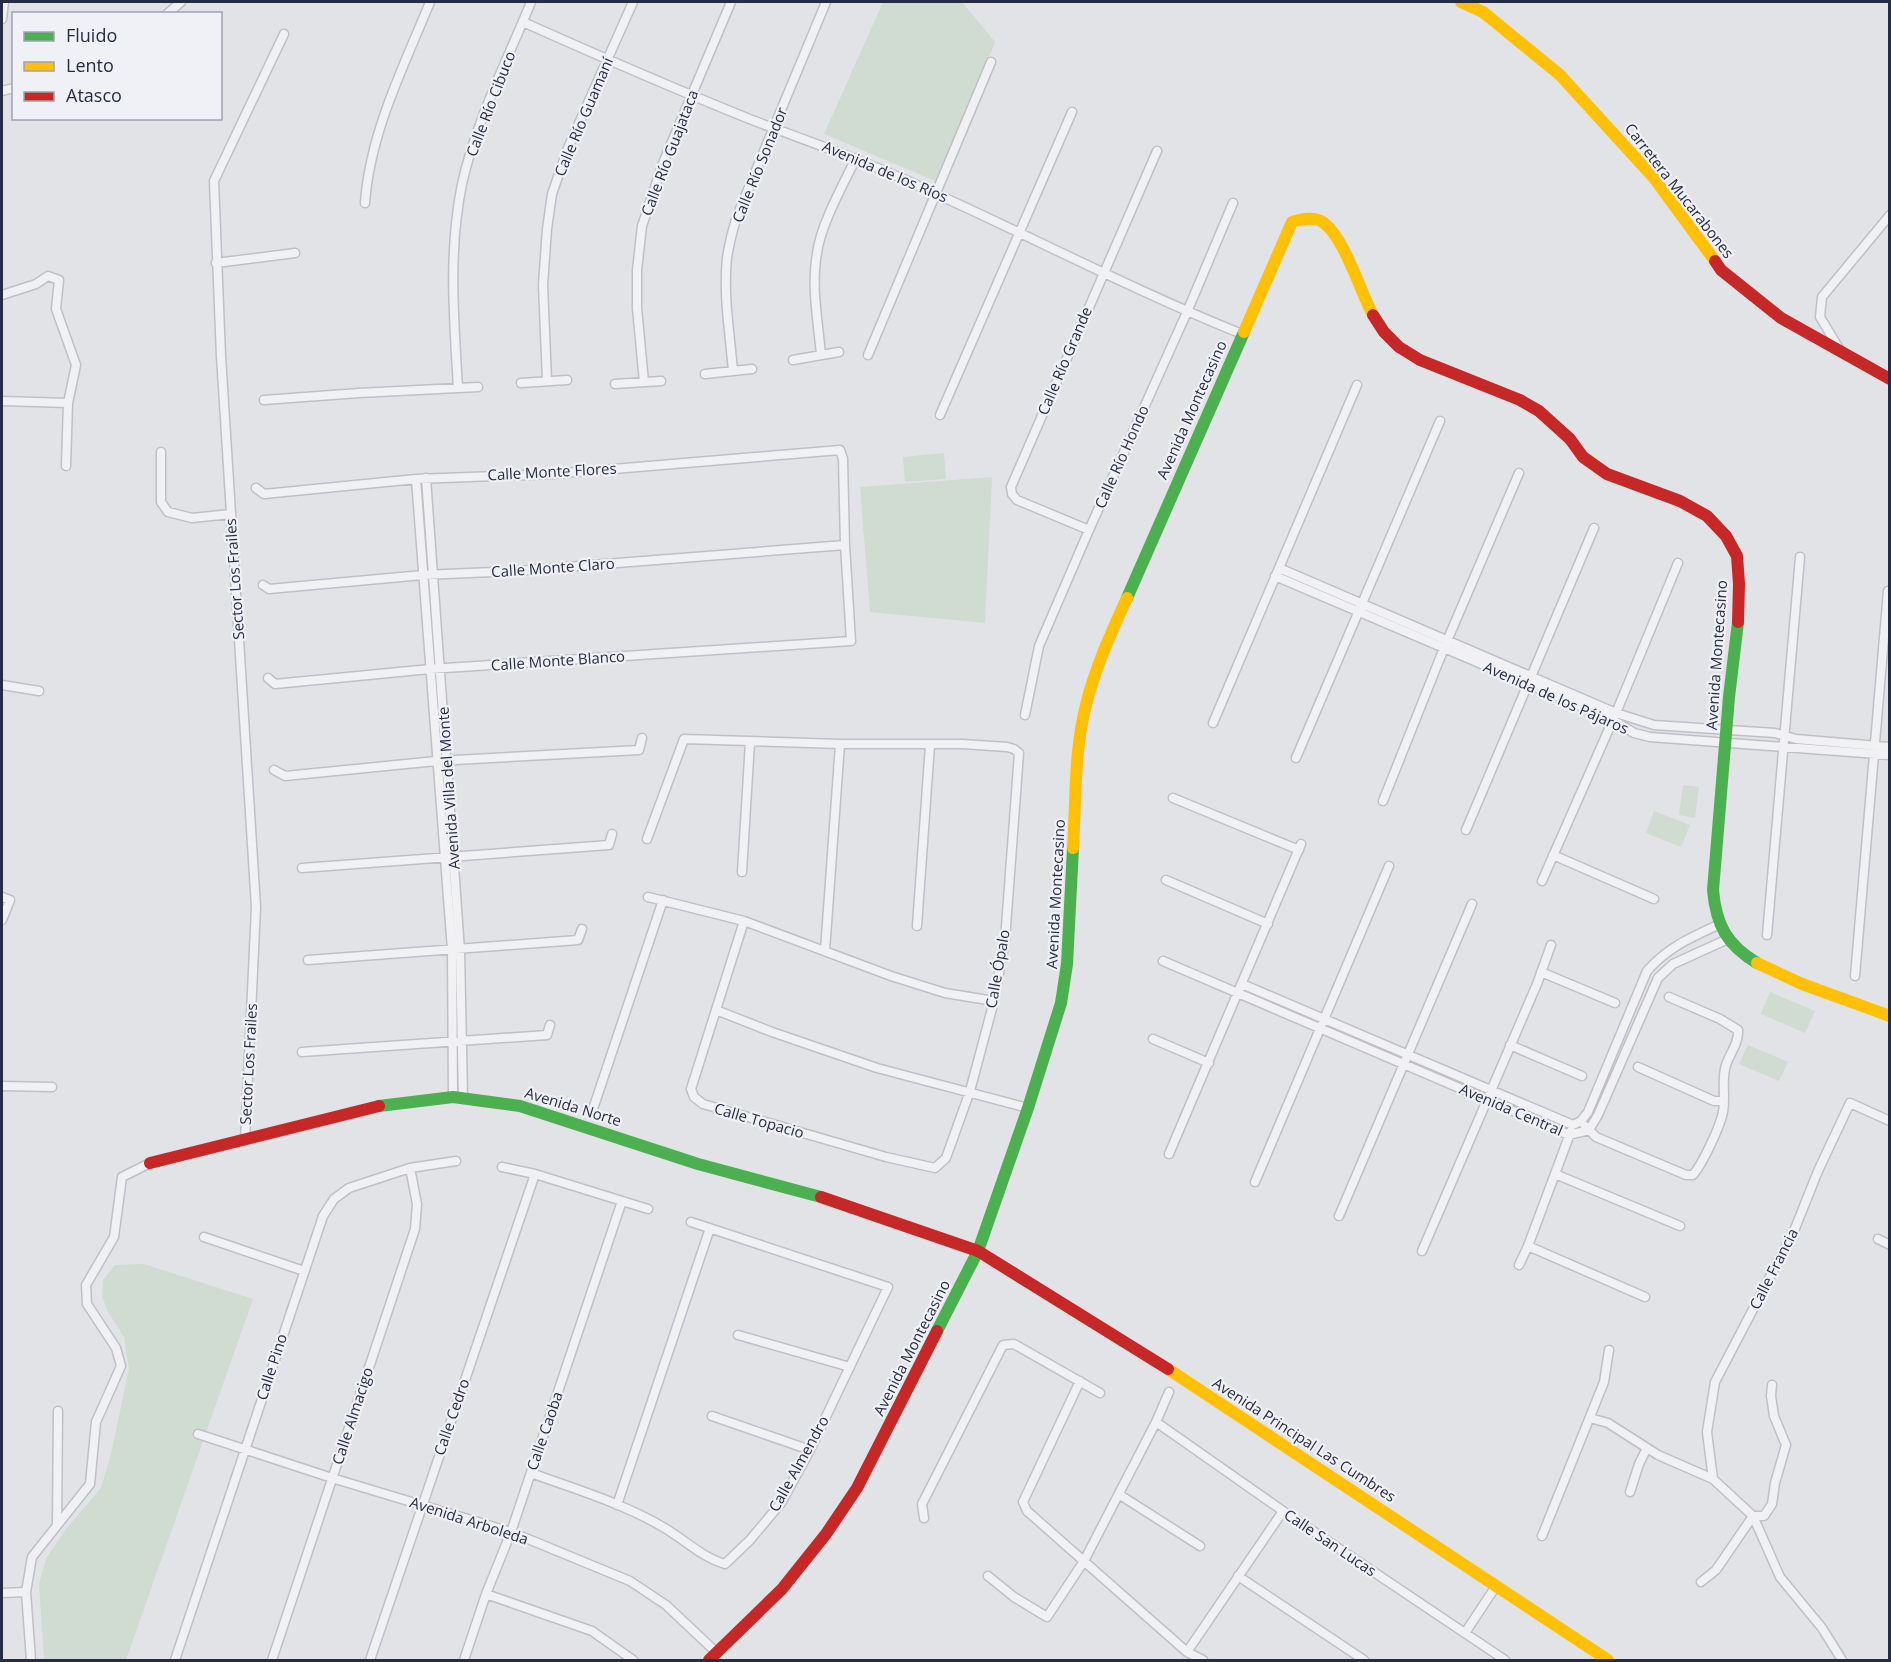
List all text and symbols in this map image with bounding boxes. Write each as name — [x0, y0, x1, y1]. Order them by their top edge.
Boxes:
legend — [12, 12, 222, 120]
text: Fluido — [66, 23, 117, 47]
street label: Calle Río Cibuco — [461, 48, 519, 159]
text: Lento — [66, 53, 114, 77]
street label: Calle Río Guamaní — [549, 53, 618, 179]
text: Atasco — [66, 83, 122, 107]
street label: Calle Río Guajataca — [636, 87, 702, 218]
street label: Calle Río Sonador — [727, 104, 791, 225]
street label: Carretera Mucarabones — [1621, 119, 1739, 262]
street label: Avenida de los Ríos — [820, 136, 951, 207]
street label: Calle Río Grande — [1032, 303, 1096, 418]
street label: Avenida Montecasino — [1151, 337, 1231, 482]
street label: Calle Río Hondo — [1089, 402, 1153, 511]
street label: Calle Monte Flores — [487, 458, 617, 484]
street label: Sector Los Frailes — [220, 518, 248, 640]
street label: Calle Monte Claro — [490, 553, 615, 581]
street label: Avenida Montecasino — [1701, 579, 1731, 730]
street label: Calle Monte Blanco — [490, 645, 626, 675]
street label: Avenida de los Pájaros — [1481, 656, 1632, 738]
street label: Avenida Villa del Monte — [432, 706, 464, 870]
street label: Avenida Montecasino — [1041, 819, 1069, 969]
street label: Calle Ópalo — [980, 928, 1014, 1010]
street label: Sector Los Frailes — [235, 1003, 261, 1125]
street label: Avenida Central — [1457, 1078, 1566, 1140]
street label: Avenida Norte — [523, 1082, 624, 1130]
street label: Calle Topacio — [712, 1098, 806, 1142]
street label: Calle Francia — [1744, 1225, 1802, 1312]
street label: Avenida Montecasino — [868, 1276, 954, 1419]
street label: Calle Pino — [251, 1331, 291, 1402]
street label: Calle Almacigo — [327, 1364, 377, 1467]
street label: Avenida Principal Las Cumbres — [1209, 1372, 1400, 1506]
street label: Calle Cedro — [429, 1376, 474, 1458]
street label: Calle Caoba — [521, 1389, 567, 1473]
street label: Calle Almendro — [763, 1412, 833, 1515]
street label: Avenida Arboleda — [408, 1491, 531, 1549]
street label: Calle San Lucas — [1281, 1504, 1381, 1580]

